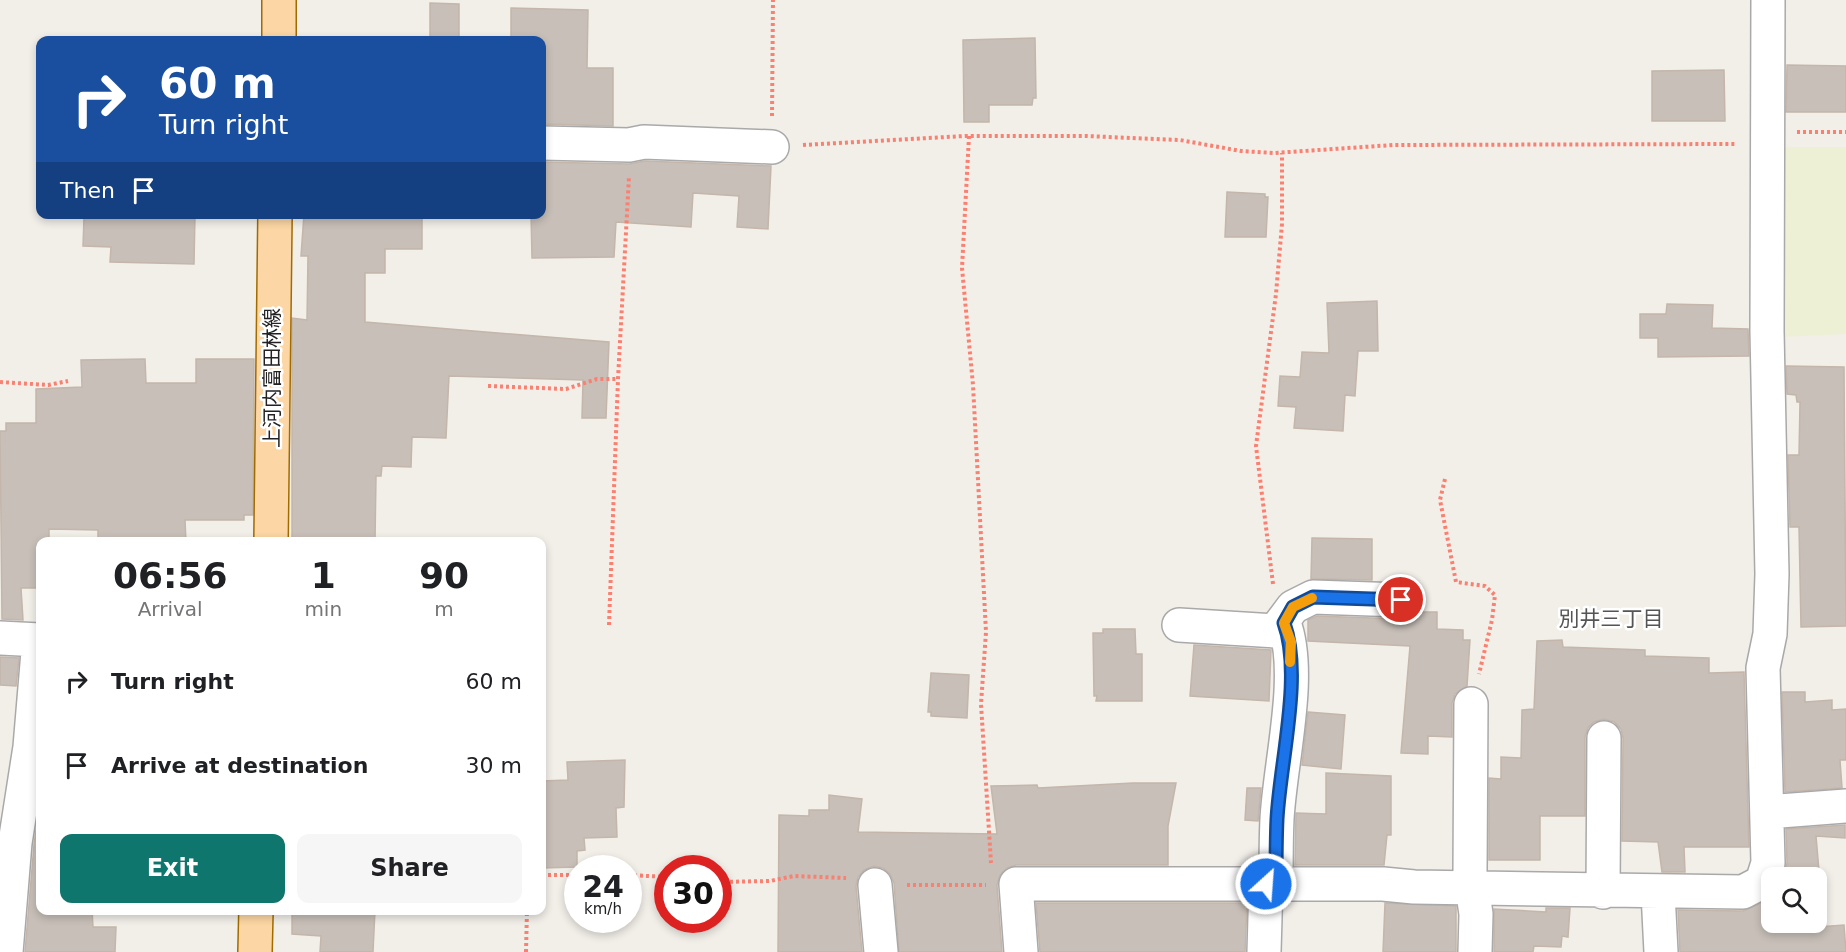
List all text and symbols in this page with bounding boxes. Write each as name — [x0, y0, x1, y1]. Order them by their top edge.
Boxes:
text: 60 m — [159, 59, 276, 108]
icon: right — [60, 60, 138, 138]
text: Turn right — [159, 109, 288, 140]
icon: arrive — [127, 174, 160, 207]
text: Then — [60, 178, 115, 203]
street label: 上河内富田林線 — [260, 308, 284, 448]
text: 06:56 — [113, 555, 227, 596]
text: 1 — [311, 555, 336, 596]
text: 90 — [419, 555, 469, 596]
pin — [1375, 574, 1426, 625]
icon: arrive — [1384, 583, 1417, 616]
text: Arrival — [138, 597, 203, 621]
text: min — [304, 597, 342, 621]
text: m — [434, 597, 454, 621]
district label: 別井三丁目 — [1559, 607, 1664, 631]
icon: right — [60, 665, 93, 698]
text: Turn right — [111, 669, 234, 694]
text: 60 m — [466, 669, 522, 694]
icon: arrive — [60, 749, 93, 782]
text: Arrive at destination — [111, 753, 368, 778]
text: 30 m — [466, 753, 522, 778]
button: Exit — [60, 834, 285, 903]
button: Share — [297, 834, 522, 903]
position arrow — [1234, 852, 1298, 916]
speed limit sign: 30 — [654, 855, 732, 933]
map controls — [1761, 867, 1827, 933]
button: search — [1761, 867, 1827, 933]
text: 24 — [582, 869, 624, 904]
text: km/h — [584, 900, 622, 918]

